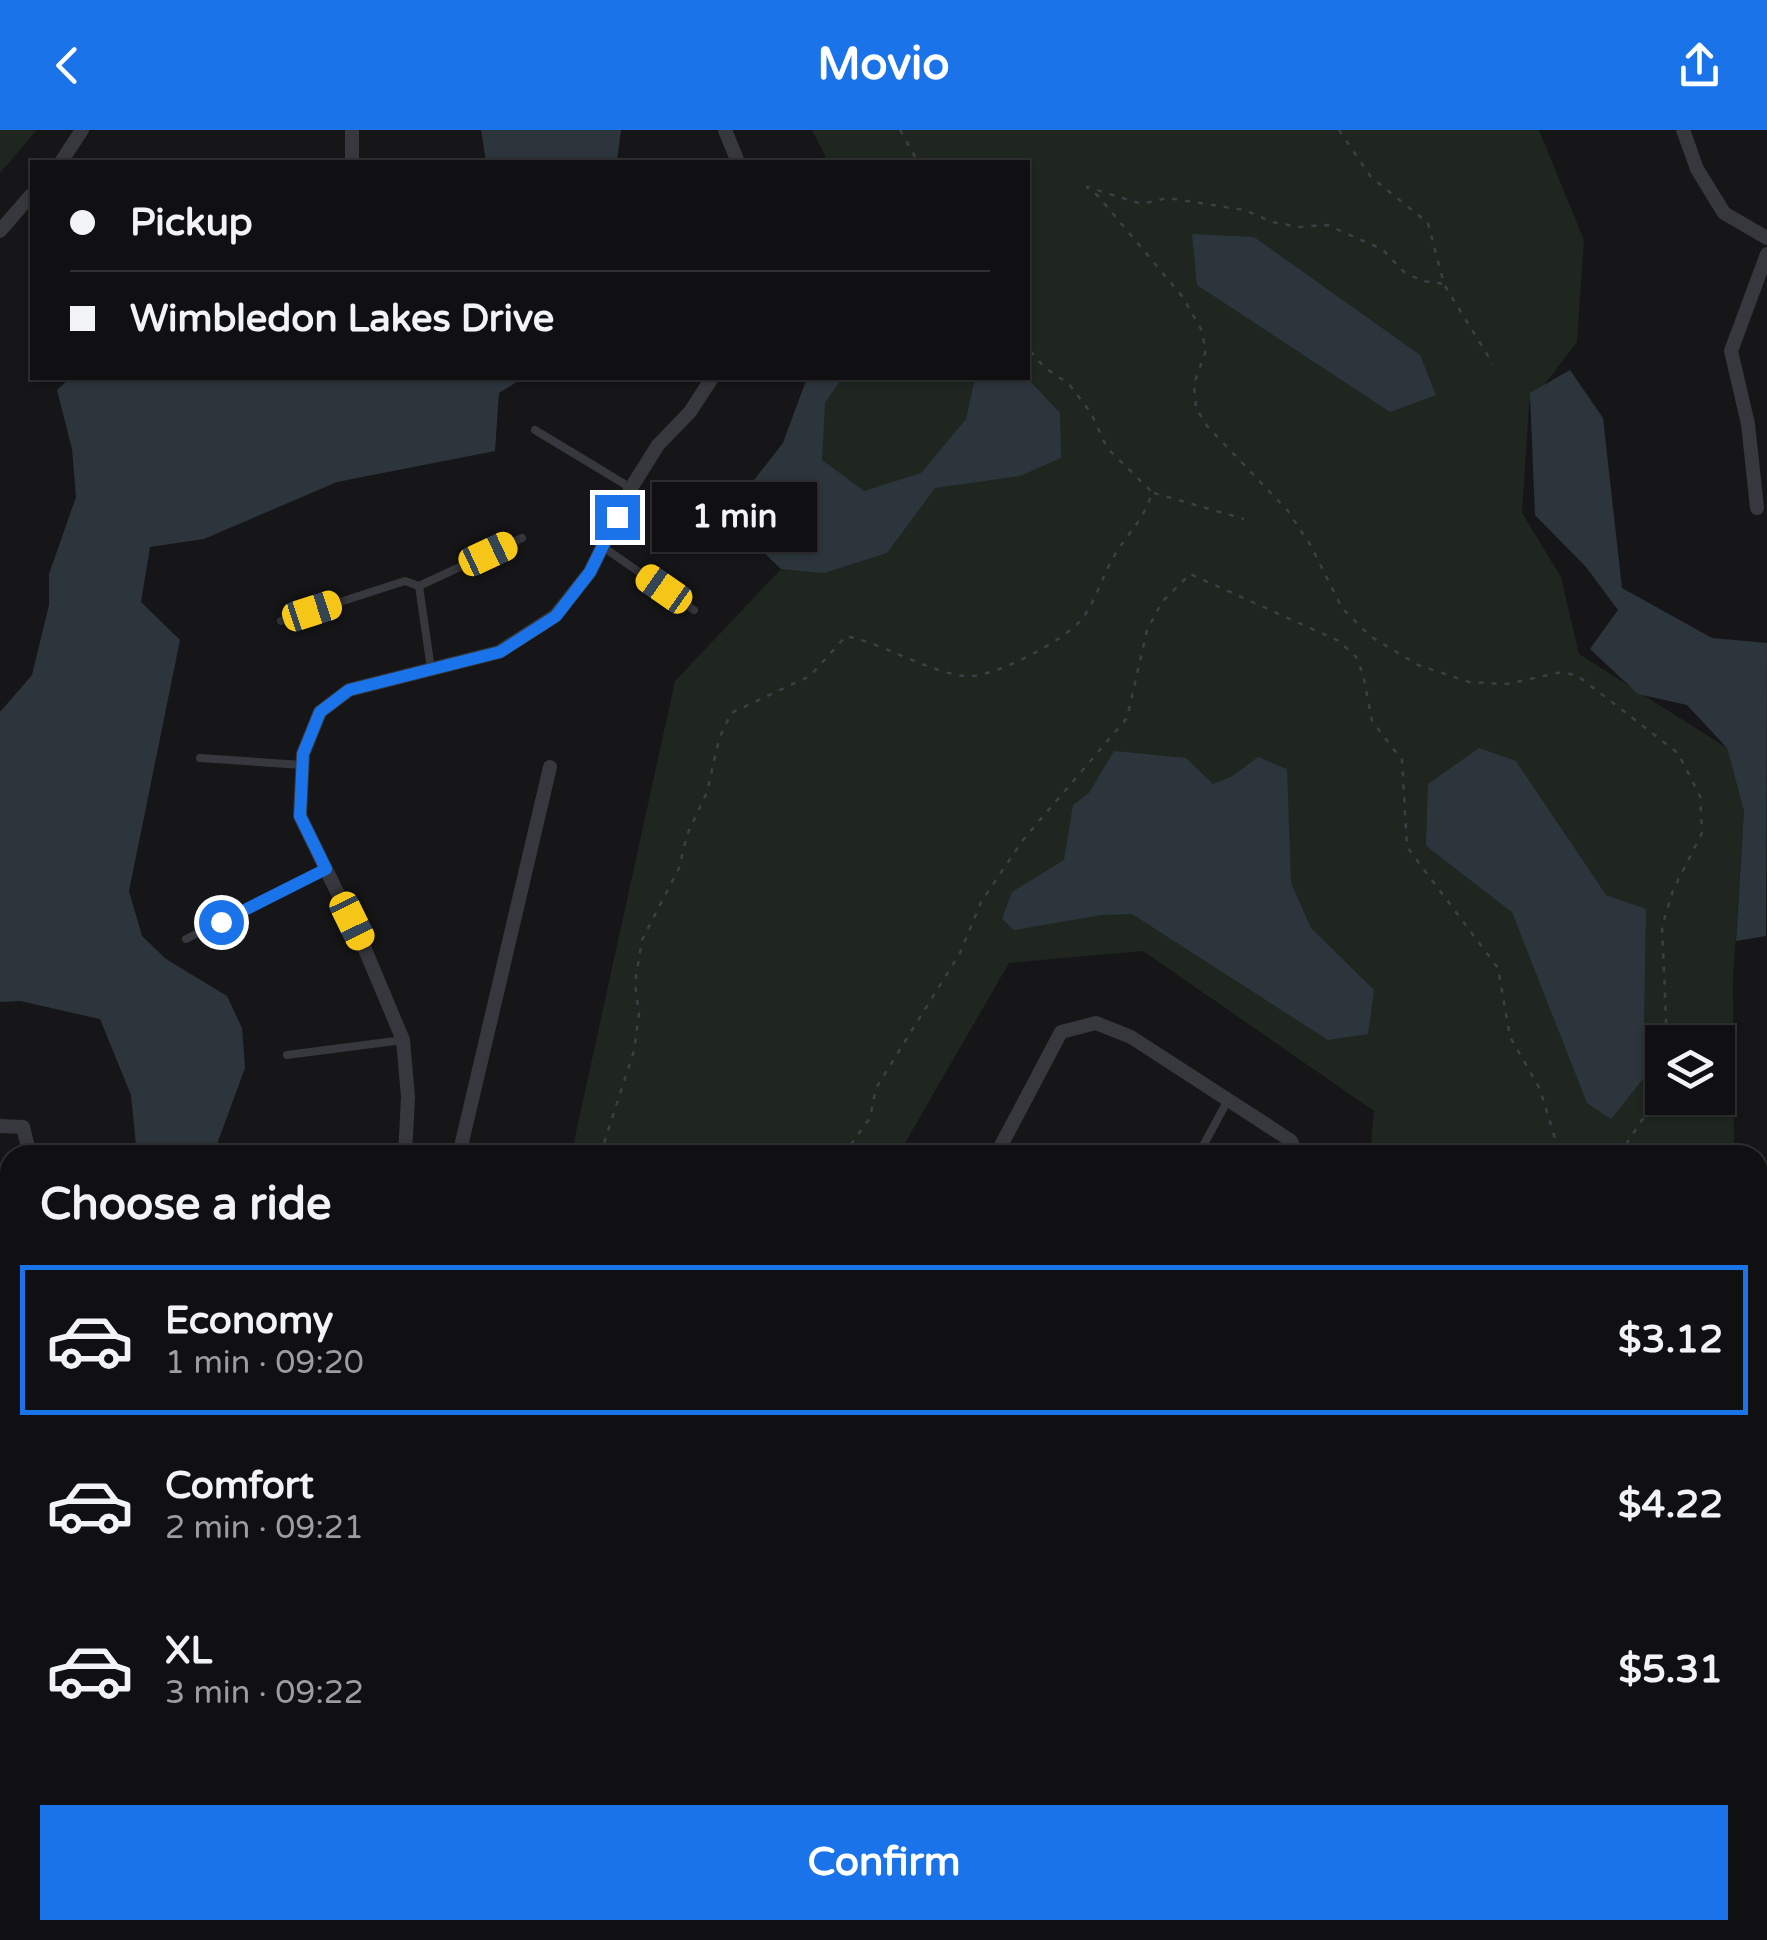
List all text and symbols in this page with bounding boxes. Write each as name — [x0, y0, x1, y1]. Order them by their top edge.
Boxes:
icon: back — [40, 38, 95, 93]
text: Movio — [817, 38, 950, 92]
icon: share — [1672, 38, 1727, 93]
text: Pickup — [130, 200, 253, 246]
text: Wimbledon Lakes Drive — [130, 296, 554, 342]
callout: 1 min — [652, 482, 817, 552]
route end — [595, 495, 640, 540]
text: 1 min — [692, 498, 777, 536]
car — [454, 528, 522, 580]
car — [631, 560, 697, 618]
car — [279, 587, 345, 635]
car — [325, 887, 379, 955]
route start — [199, 900, 244, 945]
map controls — [1645, 1025, 1735, 1115]
button: layers — [1645, 1025, 1735, 1115]
text: Choose a ride — [40, 1178, 331, 1232]
icon: car — [45, 1295, 135, 1385]
text: Economy — [165, 1298, 333, 1344]
text: $3.12 — [1618, 1317, 1723, 1363]
text: 1 min · 09:20 — [165, 1344, 364, 1382]
icon: car — [45, 1460, 135, 1550]
text: Comfort — [165, 1463, 314, 1509]
text: $4.22 — [1618, 1482, 1723, 1528]
text: 2 min · 09:21 — [165, 1509, 364, 1547]
icon: car — [45, 1625, 135, 1715]
text: XL — [165, 1628, 212, 1674]
text: $5.31 — [1618, 1647, 1723, 1693]
text: 3 min · 09:22 — [165, 1674, 364, 1712]
button: Confirm — [40, 1805, 1728, 1920]

